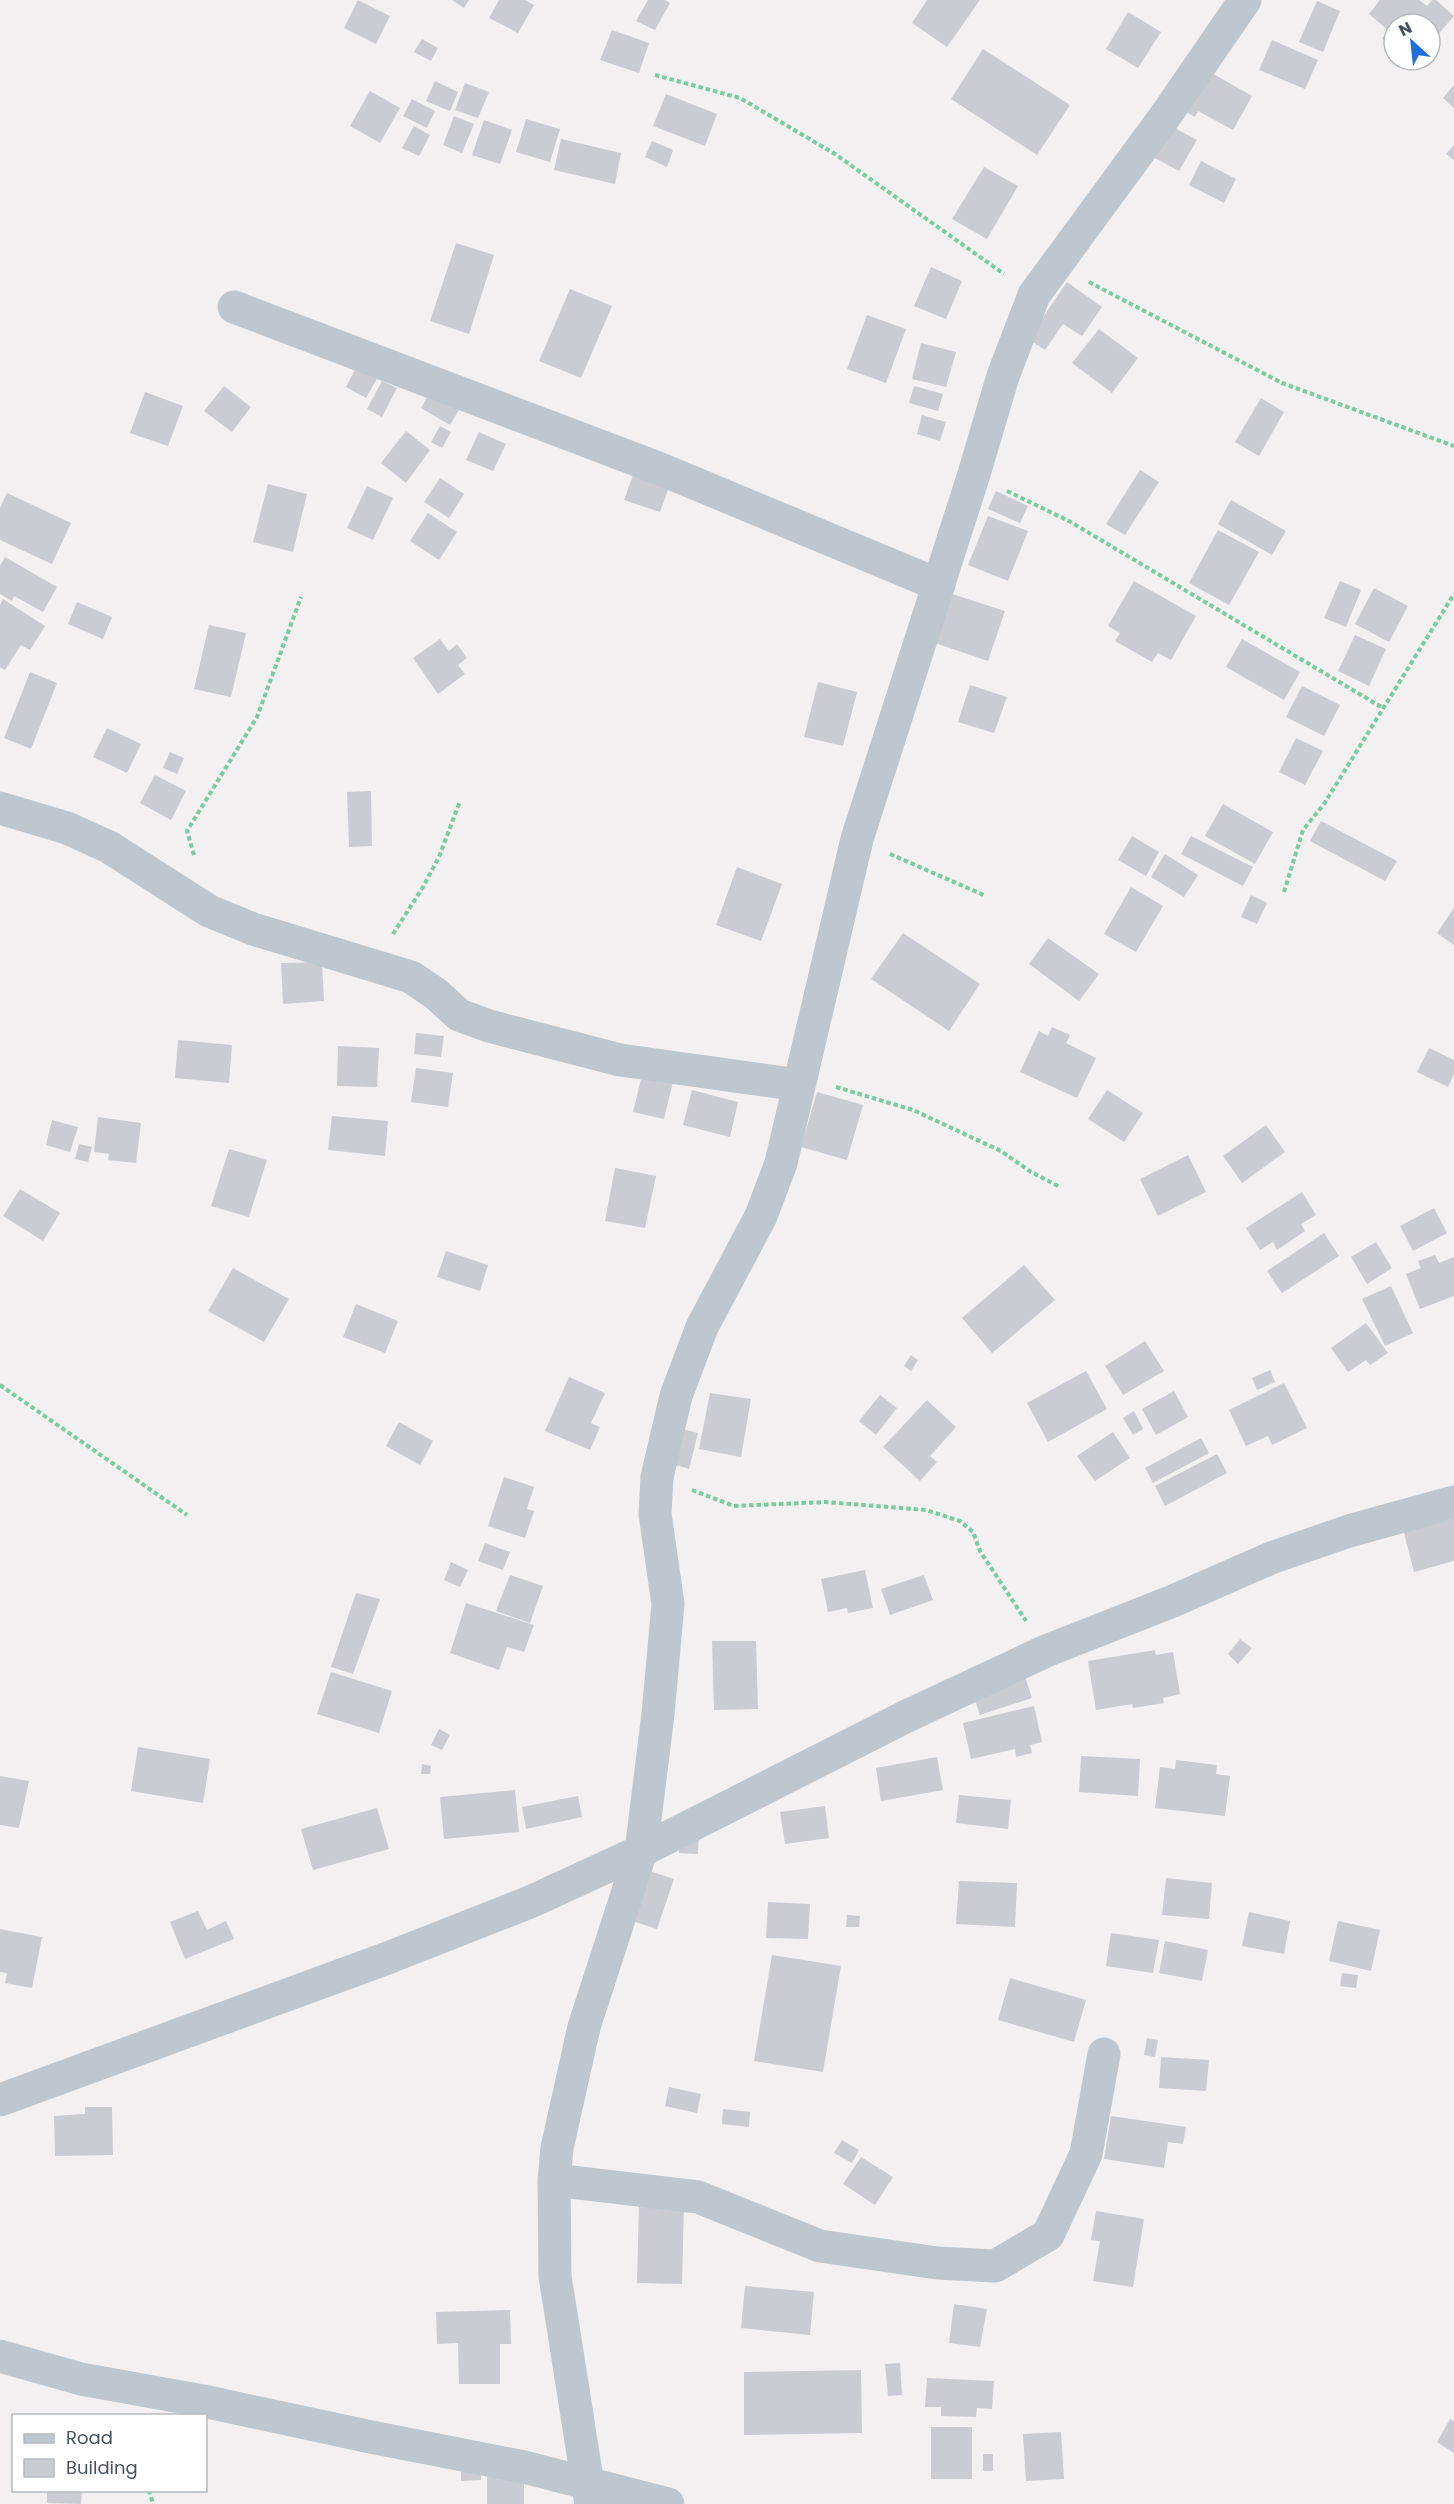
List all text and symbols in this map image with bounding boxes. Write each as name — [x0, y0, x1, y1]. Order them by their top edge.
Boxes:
north arrow — [1382, 12, 1442, 72]
text: N — [1395, 16, 1416, 42]
legend — [12, 2414, 207, 2492]
text: Road — [66, 2425, 113, 2450]
text: Building — [66, 2455, 138, 2480]

